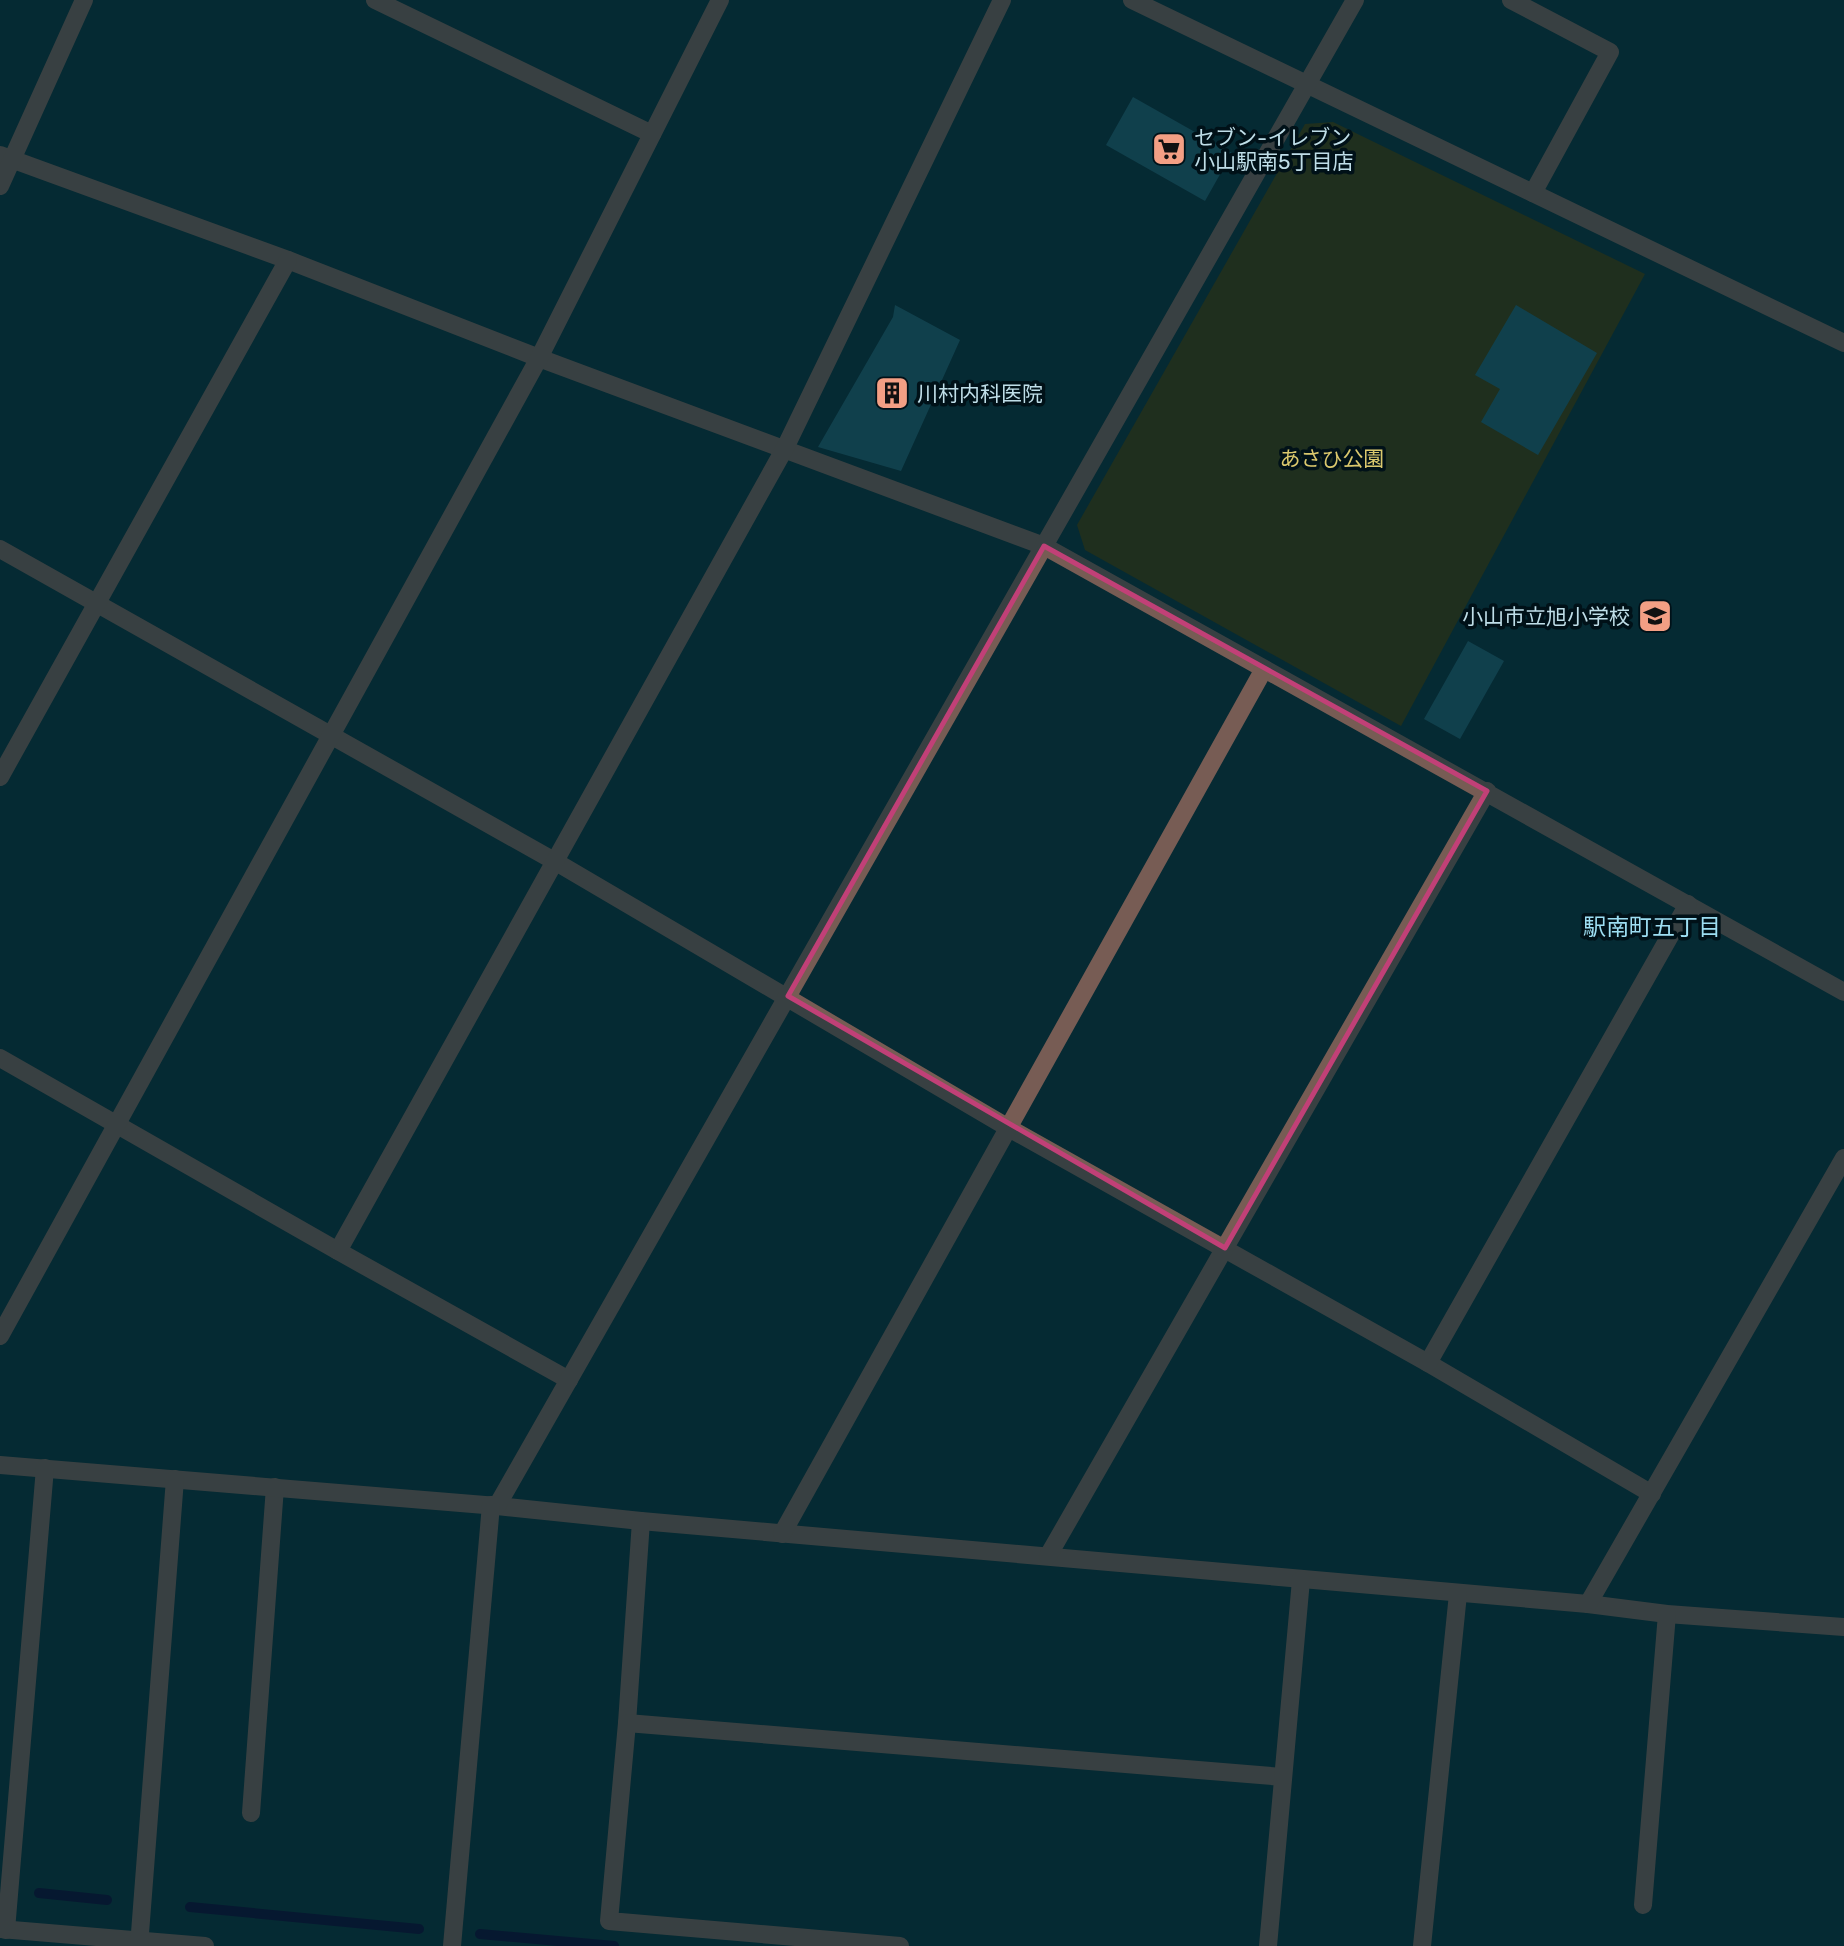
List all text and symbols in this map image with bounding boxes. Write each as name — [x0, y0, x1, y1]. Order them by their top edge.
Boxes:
place label: セブン-イレブン 小山駅南5丁目店 — [1194, 125, 1353, 174]
supermarket icon: セブン-イレブン 小山駅南5丁目店 — [1150, 130, 1188, 168]
building icon: 川村内科医院 — [873, 374, 911, 412]
place label: 川村内科医院 — [917, 381, 1043, 406]
park label: あさひ公園 — [1280, 446, 1385, 471]
school or university icon: 小山市立旭小学校 — [1636, 597, 1674, 635]
place label: 小山市立旭小学校 — [1462, 604, 1630, 629]
district label: 駅南町五丁目 — [1583, 913, 1721, 941]

